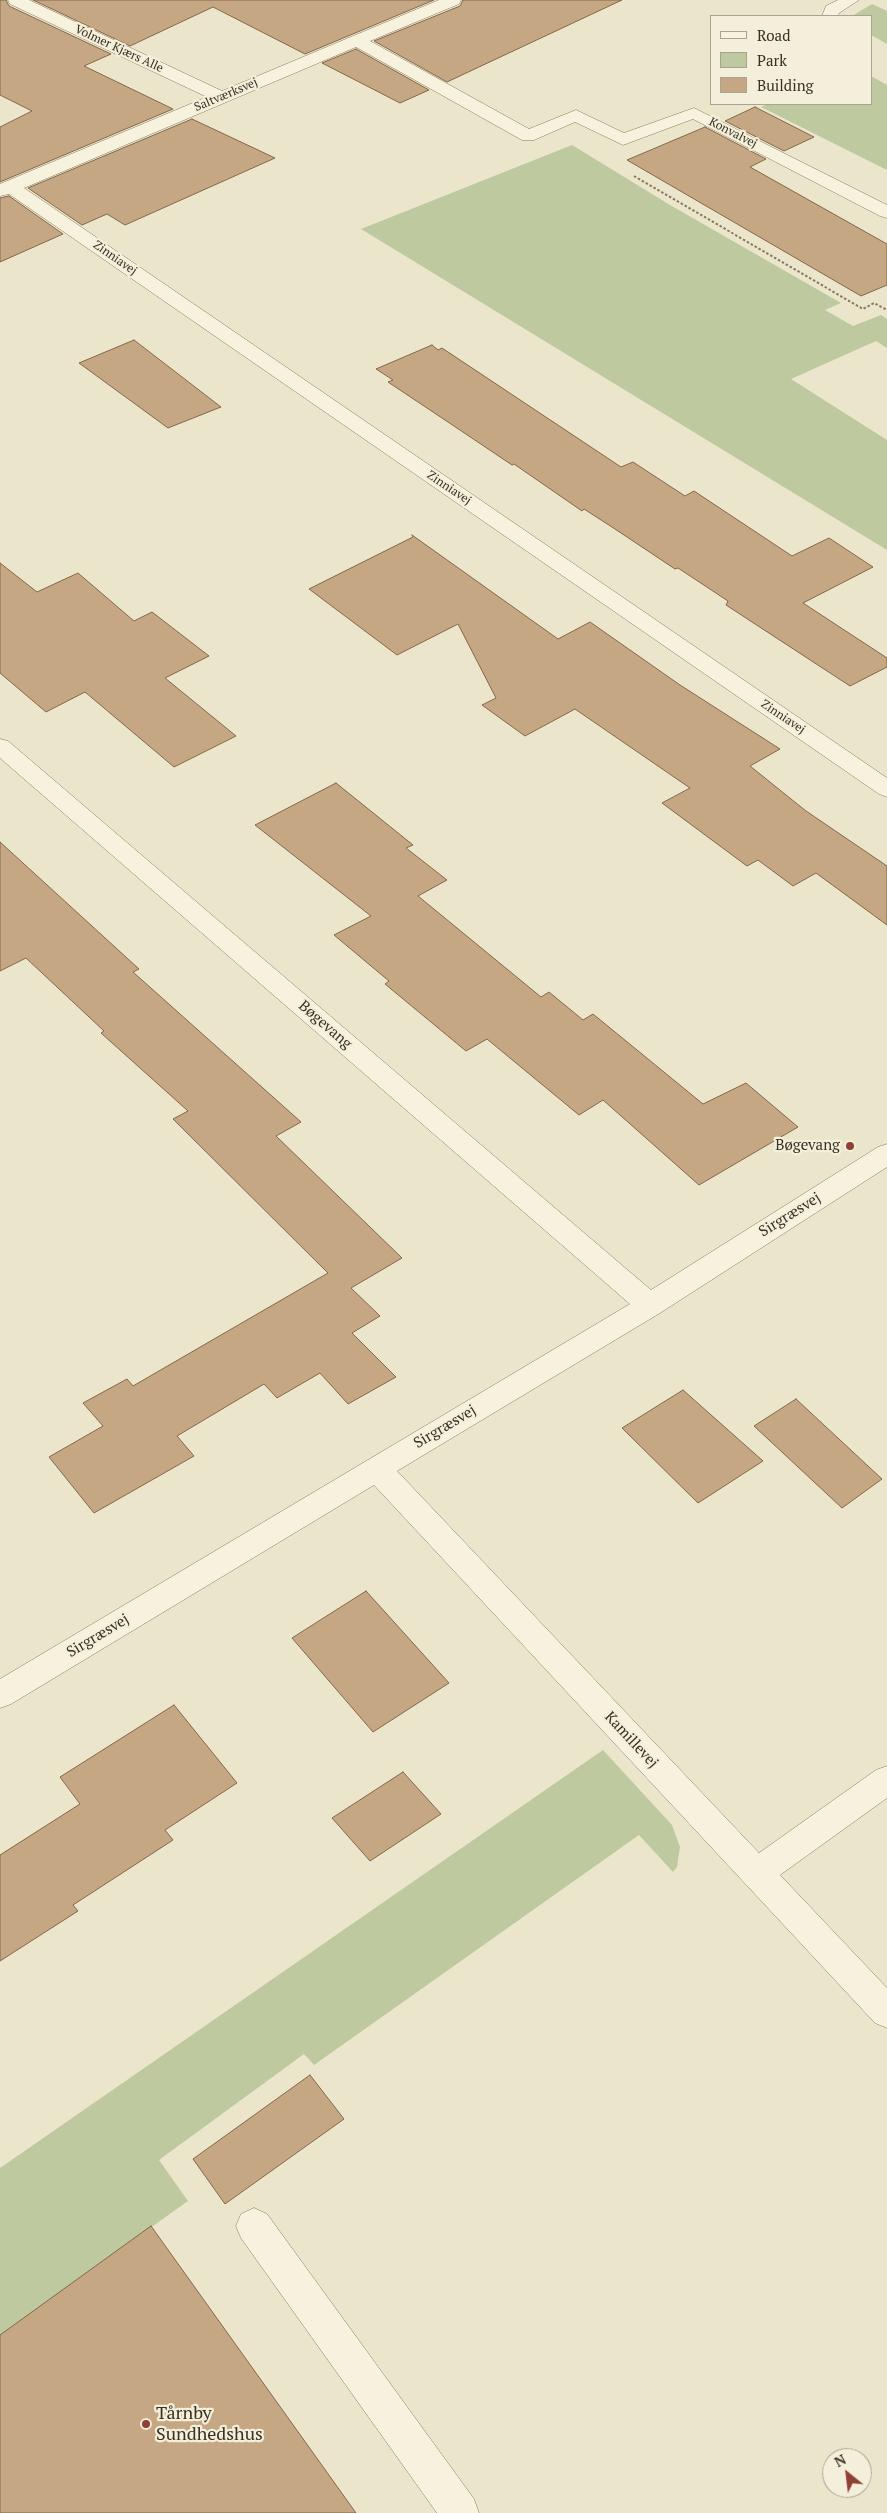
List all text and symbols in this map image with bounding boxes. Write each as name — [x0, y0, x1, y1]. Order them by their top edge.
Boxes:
legend — [710, 15, 872, 105]
street label: Volmer Kjærs Alle — [72, 22, 166, 76]
text: Road — [757, 25, 790, 45]
text: Park — [757, 50, 787, 70]
street label: Saltværksvej — [192, 75, 260, 115]
text: Building — [757, 75, 814, 95]
street label: Konvalvej — [707, 115, 759, 151]
street label: Zinniavej — [90, 238, 140, 278]
street label: Zinniavej — [424, 468, 474, 508]
street label: Zinniavej — [758, 697, 808, 737]
street label: Bøgevang — [295, 997, 355, 1053]
place label: Bøgevang — [775, 1137, 840, 1155]
marker: Bøgevang — [844, 1140, 856, 1152]
street label: Sirgræsvej — [756, 1189, 824, 1241]
street label: Sirgræsvej — [411, 1401, 479, 1453]
street label: Sirgræsvej — [64, 1610, 132, 1662]
street label: Kamillevej — [600, 1708, 662, 1772]
place label: Tårnby Sundhedshus — [156, 2403, 263, 2446]
marker: Tårnby Sundhedshus — [140, 2418, 152, 2430]
north arrow — [822, 2448, 872, 2498]
text: N — [831, 2449, 849, 2471]

